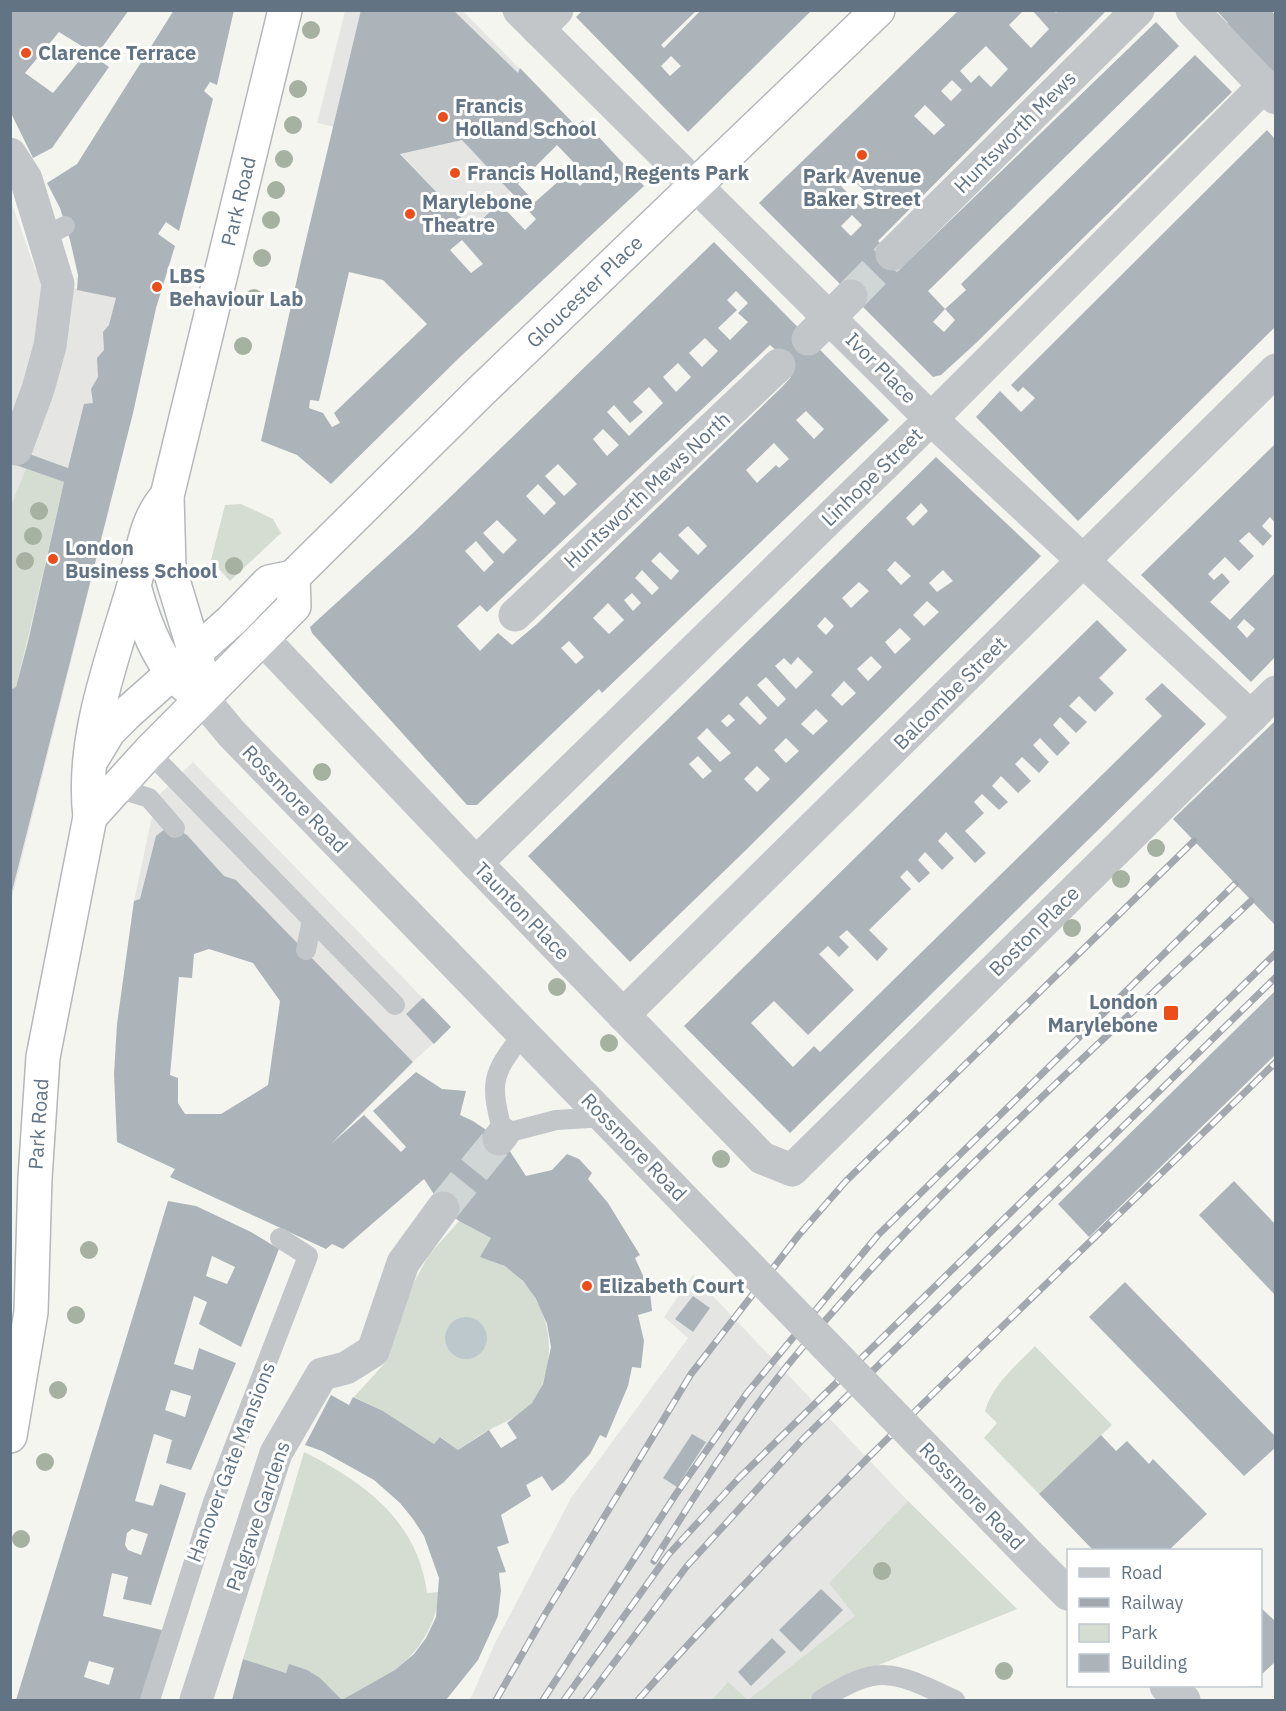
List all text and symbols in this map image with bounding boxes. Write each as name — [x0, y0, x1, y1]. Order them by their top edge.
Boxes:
place label: Clarence Terrace — [38, 39, 196, 66]
marker: Clarence Terrace — [19, 46, 33, 60]
street label: Huntsworth Mews — [948, 65, 1082, 199]
place label: Francis Holland School — [455, 92, 596, 142]
marker: Francis Holland School — [436, 110, 450, 124]
marker: Park Avenue Baker Street — [855, 148, 869, 162]
street label: Park Road — [214, 154, 262, 249]
place label: Francis Holland, Regents Park — [467, 159, 749, 186]
place label: Park Avenue Baker Street — [803, 162, 921, 212]
marker: Francis Holland, Regents Park — [448, 166, 462, 180]
place label: Marylebone Theatre — [422, 188, 533, 238]
marker: Marylebone Theatre — [403, 207, 417, 221]
street label: Gloucester Place — [520, 229, 648, 354]
place label: LBS Behaviour Lab — [169, 262, 303, 312]
marker: LBS Behaviour Lab — [150, 280, 164, 294]
street label: Ivor Place — [840, 326, 923, 409]
street label: Huntsworth Mews North — [558, 405, 736, 574]
street label: Linhope Street — [815, 421, 928, 532]
place label: London Business School — [65, 534, 217, 584]
marker: London Business School — [46, 552, 60, 566]
street label: Balcombe Street — [887, 630, 1012, 755]
street label: Rossmore Road — [237, 739, 354, 859]
street label: Taunton Place — [469, 856, 576, 966]
street label: Boston Place — [983, 880, 1085, 982]
place label: London Marylebone — [1047, 988, 1158, 1038]
marker: London Marylebone — [1162, 1004, 1180, 1022]
street label: Park Road — [22, 1078, 55, 1170]
street label: Rossmore Road — [576, 1087, 693, 1207]
place label: Elizabeth Court — [599, 1272, 744, 1299]
marker: Elizabeth Court — [580, 1279, 594, 1293]
street label: Hanover Gate Mansions — [180, 1358, 281, 1566]
street label: Rossmore Road — [914, 1436, 1031, 1556]
street label: Palgrave Gardens — [219, 1437, 296, 1595]
legend — [1067, 1549, 1262, 1687]
text: Road — [1121, 1561, 1162, 1584]
text: Railway — [1121, 1591, 1183, 1614]
text: Park — [1121, 1621, 1158, 1644]
text: Building — [1121, 1651, 1188, 1674]

